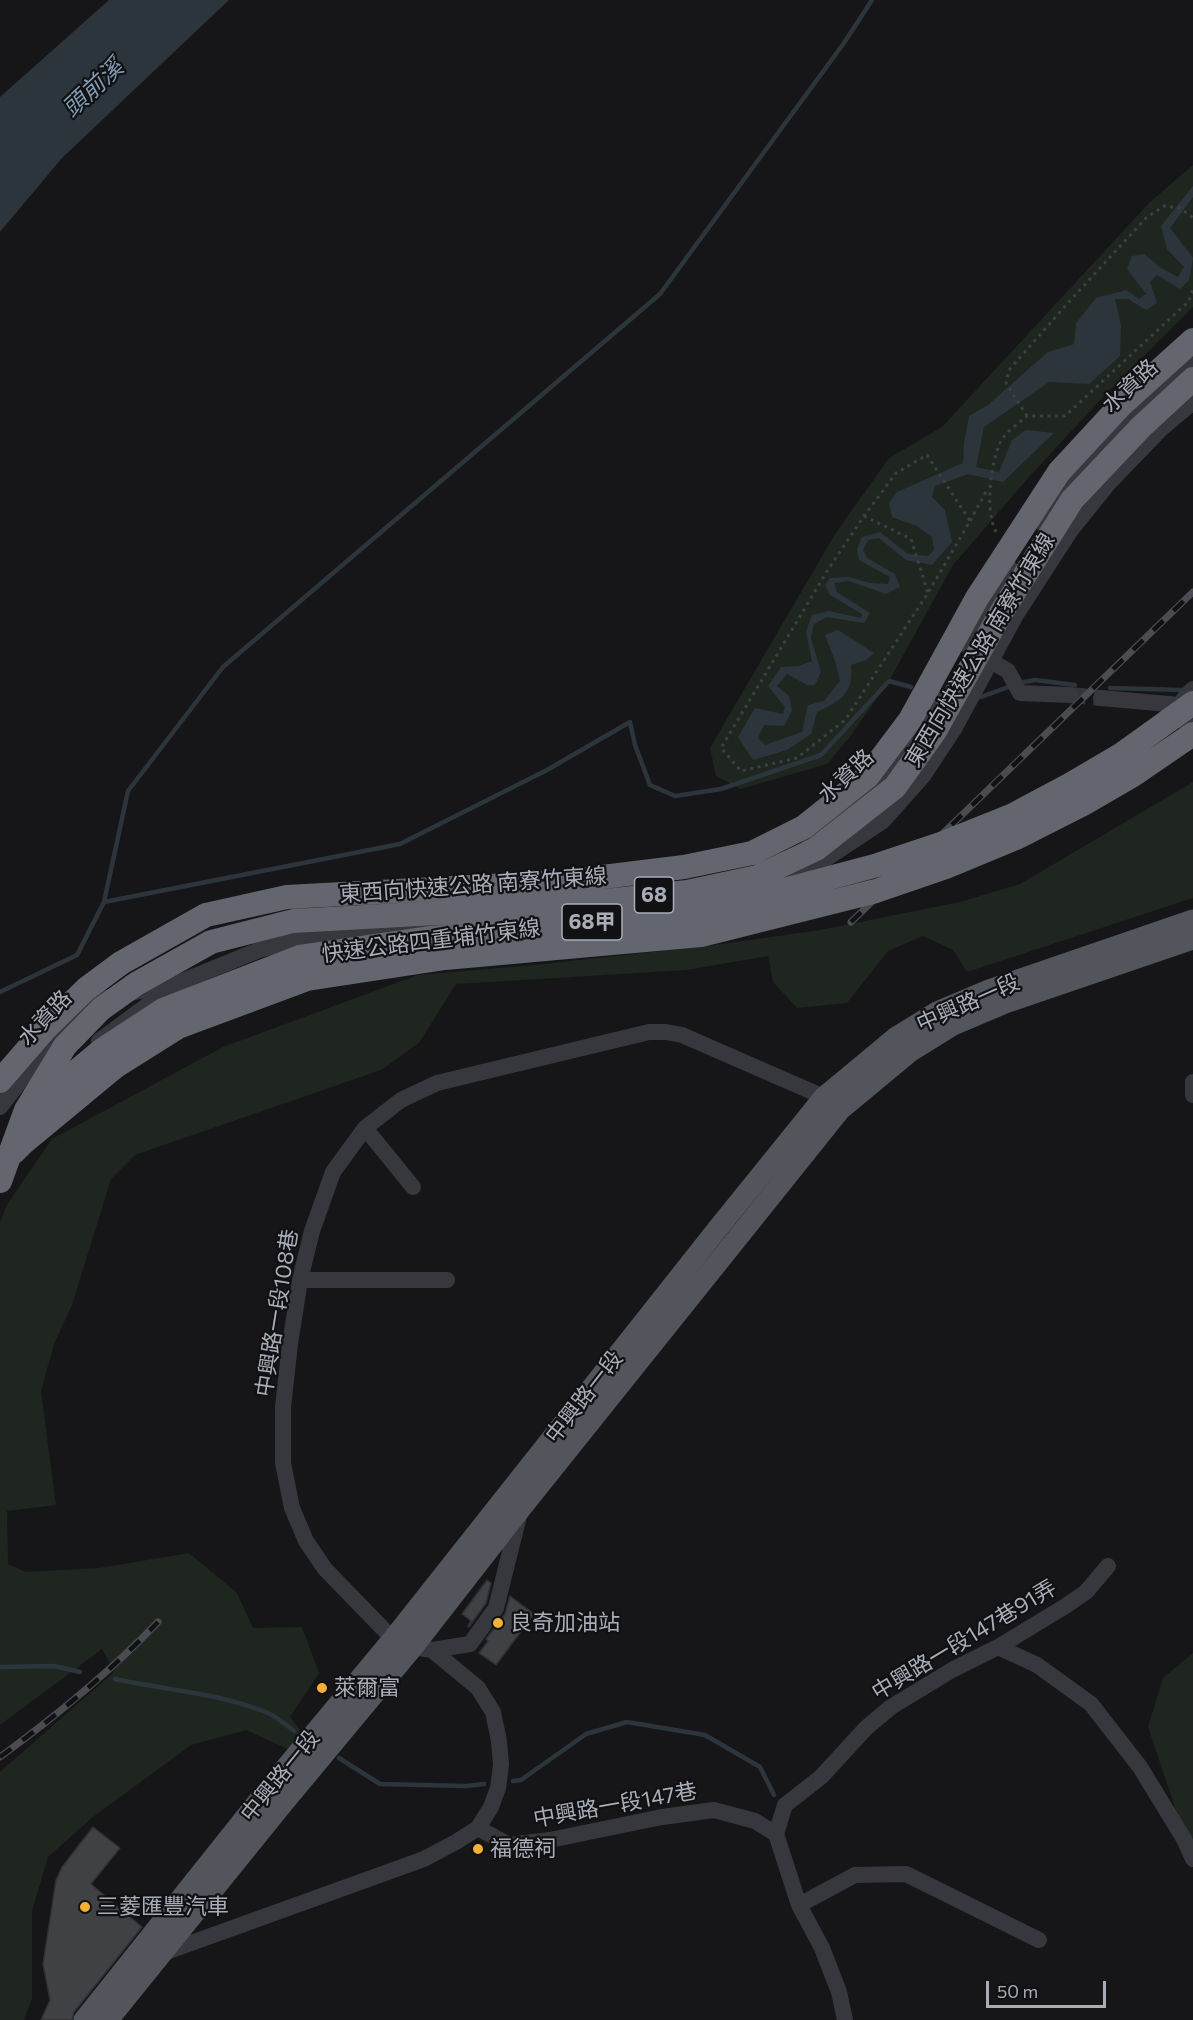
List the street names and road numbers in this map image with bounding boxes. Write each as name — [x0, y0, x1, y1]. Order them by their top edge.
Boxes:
street label: 水資路 — [1097, 354, 1163, 418]
street label: 東西向快速公路 南寮竹東線 — [900, 528, 1060, 772]
street label: 水資路 — [813, 744, 879, 808]
street label: 東西向快速公路 南寮竹東線 — [338, 862, 608, 908]
road number: 68 — [634, 877, 674, 913]
road number: 68甲 — [562, 904, 622, 940]
street label: 快速公路四重埔竹東線 — [320, 914, 542, 968]
street label: 中興路一段 — [912, 969, 1024, 1037]
street label: 水資路 — [13, 985, 77, 1051]
street label: 中興路一段108巷 — [251, 1227, 303, 1399]
street label: 中興路一段 — [540, 1346, 628, 1448]
street label: 中興路一段147巷91弄 — [867, 1574, 1061, 1706]
street label: 中興路一段 — [235, 1725, 325, 1827]
street label: 中興路一段147巷 — [531, 1778, 699, 1832]

